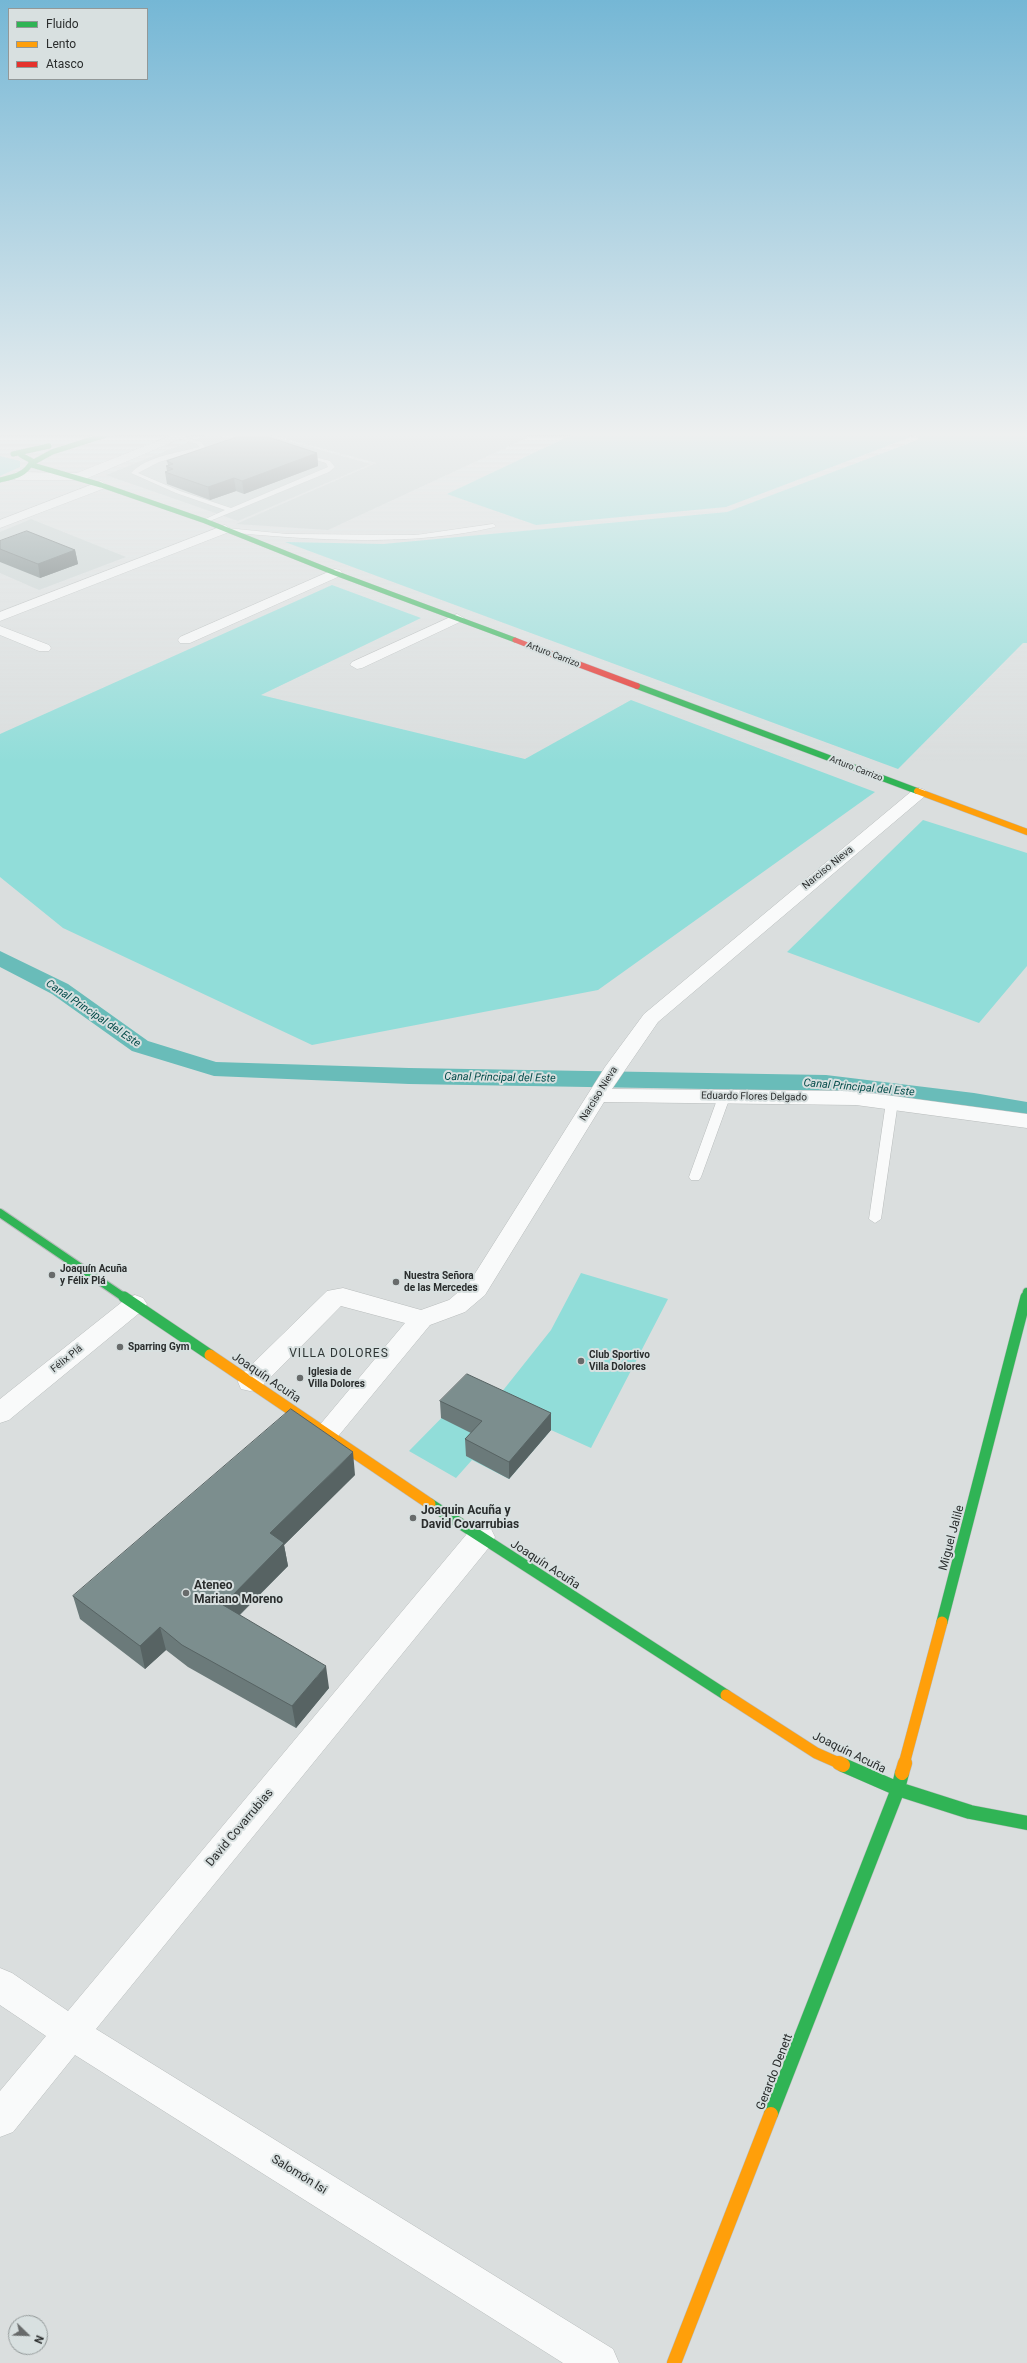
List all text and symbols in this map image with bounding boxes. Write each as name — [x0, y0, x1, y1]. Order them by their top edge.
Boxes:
legend — [8, 8, 148, 80]
text: Fluido — [46, 17, 79, 31]
text: Lento — [46, 37, 76, 51]
text: Atasco — [46, 57, 84, 71]
street label: Arturo Carrizo — [525, 640, 581, 670]
street label: Arturo Carrizo — [828, 754, 884, 784]
street label: Narciso Nieva — [800, 844, 856, 892]
water label: Canal Principal del Este — [43, 977, 143, 1051]
street label: Narciso Nieva — [578, 1065, 620, 1123]
water label: Canal Principal del Este — [444, 1070, 556, 1086]
water label: Canal Principal del Este — [803, 1077, 915, 1099]
street label: Eduardo Flores Delgado — [701, 1090, 807, 1104]
place label: Joaquín Acuña y Félix Plá — [60, 1263, 127, 1286]
marker: Joaquín Acuña y Félix Plá — [47, 1270, 57, 1280]
place label: Nuestra Señora de las Mercedes — [404, 1270, 478, 1294]
marker: Nuestra Señora de las Mercedes — [391, 1277, 401, 1287]
place label: Sparring Gym — [128, 1341, 189, 1353]
marker: Sparring Gym — [115, 1342, 125, 1352]
street label: Félix Plá — [49, 1343, 85, 1375]
district label: VILLA DOLORES — [289, 1347, 389, 1361]
place label: Club Sportivo Villa Dolores — [589, 1349, 650, 1372]
street label: Joaquín Acuña — [229, 1350, 303, 1406]
marker: Club Sportivo Villa Dolores — [576, 1356, 586, 1366]
place label: Iglesia de Villa Dolores — [308, 1366, 365, 1390]
marker: Iglesia de Villa Dolores — [295, 1373, 305, 1383]
place label: Joaquin Acuña y David Covarrubias — [421, 1504, 519, 1532]
street label: Miguel Jalile — [936, 1504, 968, 1572]
marker: Joaquin Acuña y David Covarrubias — [408, 1513, 418, 1523]
street label: Joaquín Acuña — [508, 1537, 582, 1593]
place label: Ateneo Mariano Moreno — [194, 1579, 283, 1607]
marker: Ateneo Mariano Moreno — [181, 1588, 191, 1598]
street label: Joaquín Acuña — [810, 1729, 888, 1777]
street label: David Covarrubias — [203, 1786, 277, 1870]
street label: Gerardo Denett — [754, 2032, 796, 2112]
street label: Salomón Isi — [269, 2152, 329, 2198]
north arrow — [8, 2315, 48, 2355]
text: N — [31, 2333, 46, 2346]

